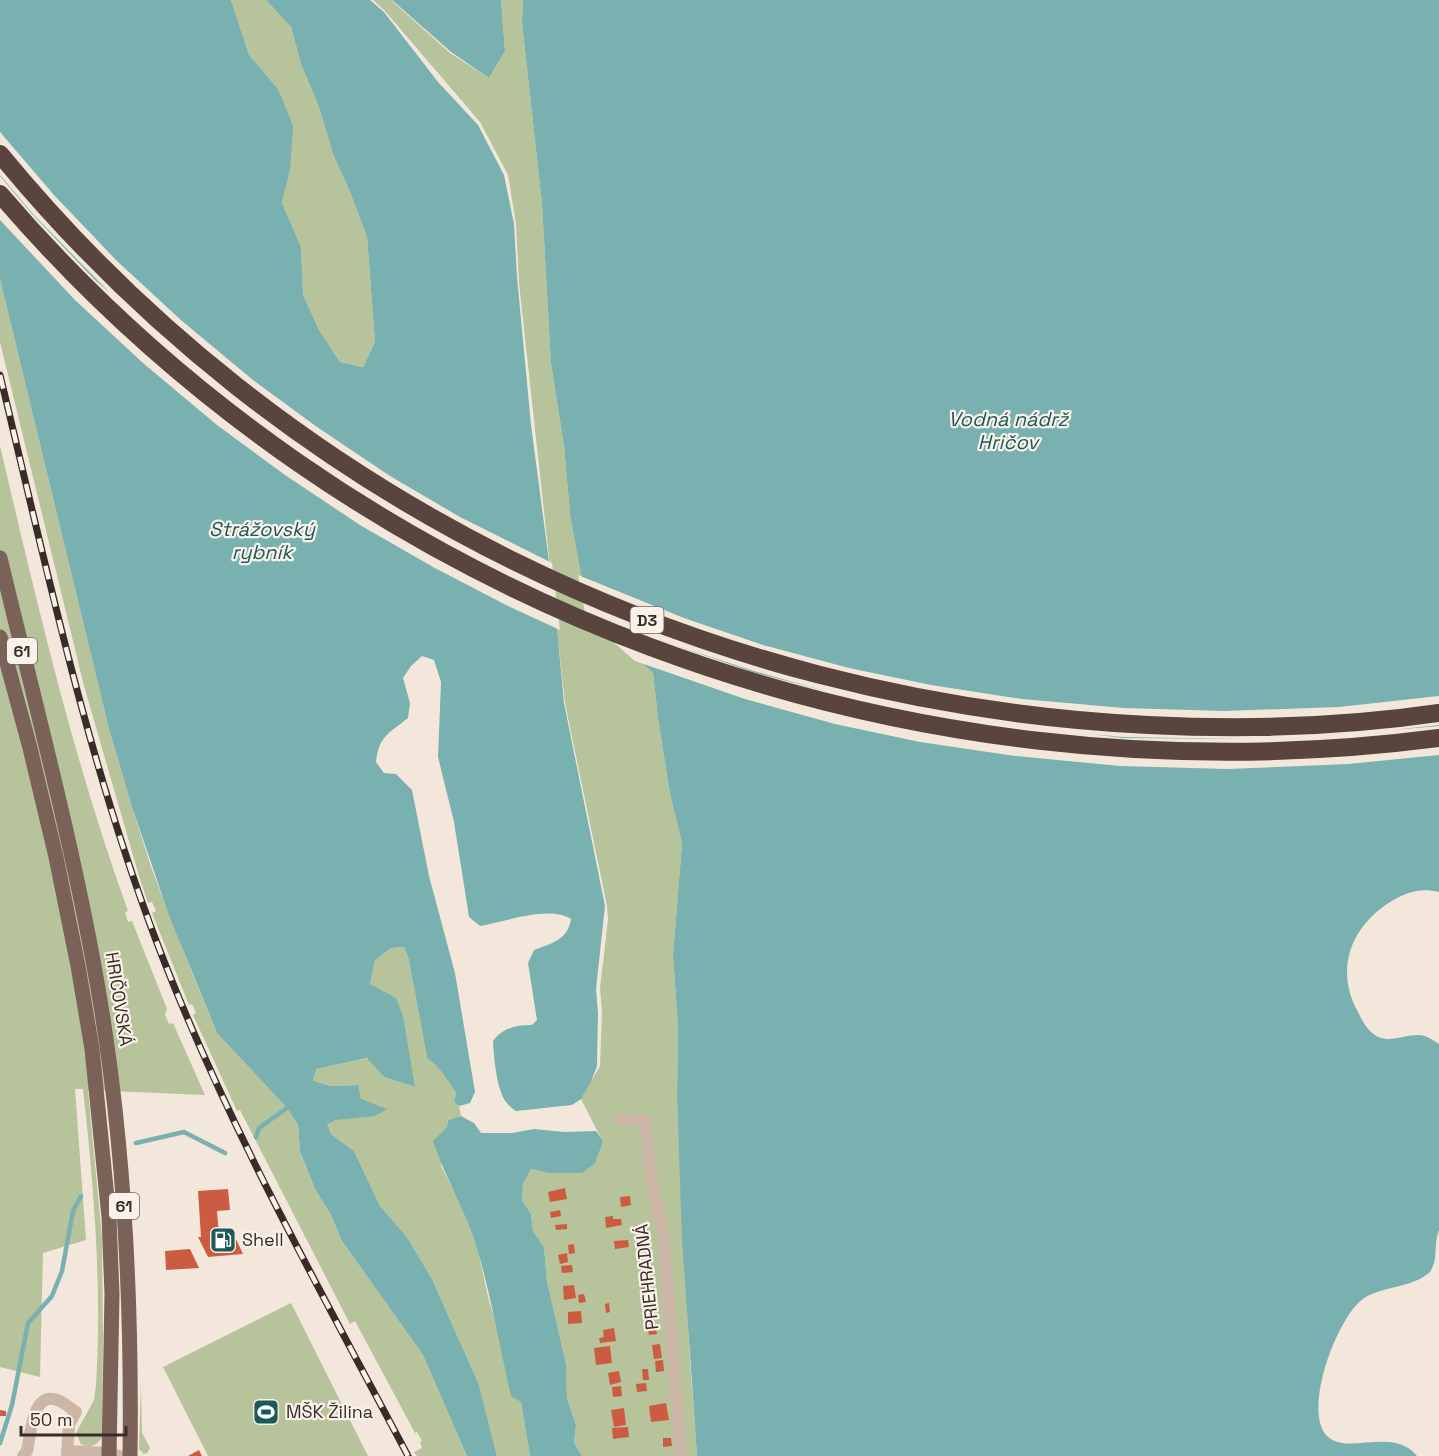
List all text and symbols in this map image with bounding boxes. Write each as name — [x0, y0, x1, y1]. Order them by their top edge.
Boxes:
water label: Vodná nádrž Hričov — [948, 406, 1071, 455]
water label: Strážovský rybník — [209, 516, 317, 565]
road number: D3 — [630, 607, 664, 633]
road number: 61 — [7, 638, 37, 664]
street label: HRIČOVSKÁ — [101, 950, 138, 1048]
road number: 61 — [109, 1193, 139, 1219]
street label: PRIEHRADNÁ — [630, 1223, 664, 1331]
fuel station icon: Shell — [208, 1225, 238, 1255]
place label: Shell — [242, 1228, 284, 1251]
sports icon: MŠK Žilina — [251, 1397, 281, 1427]
scale bar — [21, 1399, 126, 1437]
place label: MŠK Žilina — [286, 1400, 373, 1423]
text: 50 m — [30, 1408, 72, 1431]

